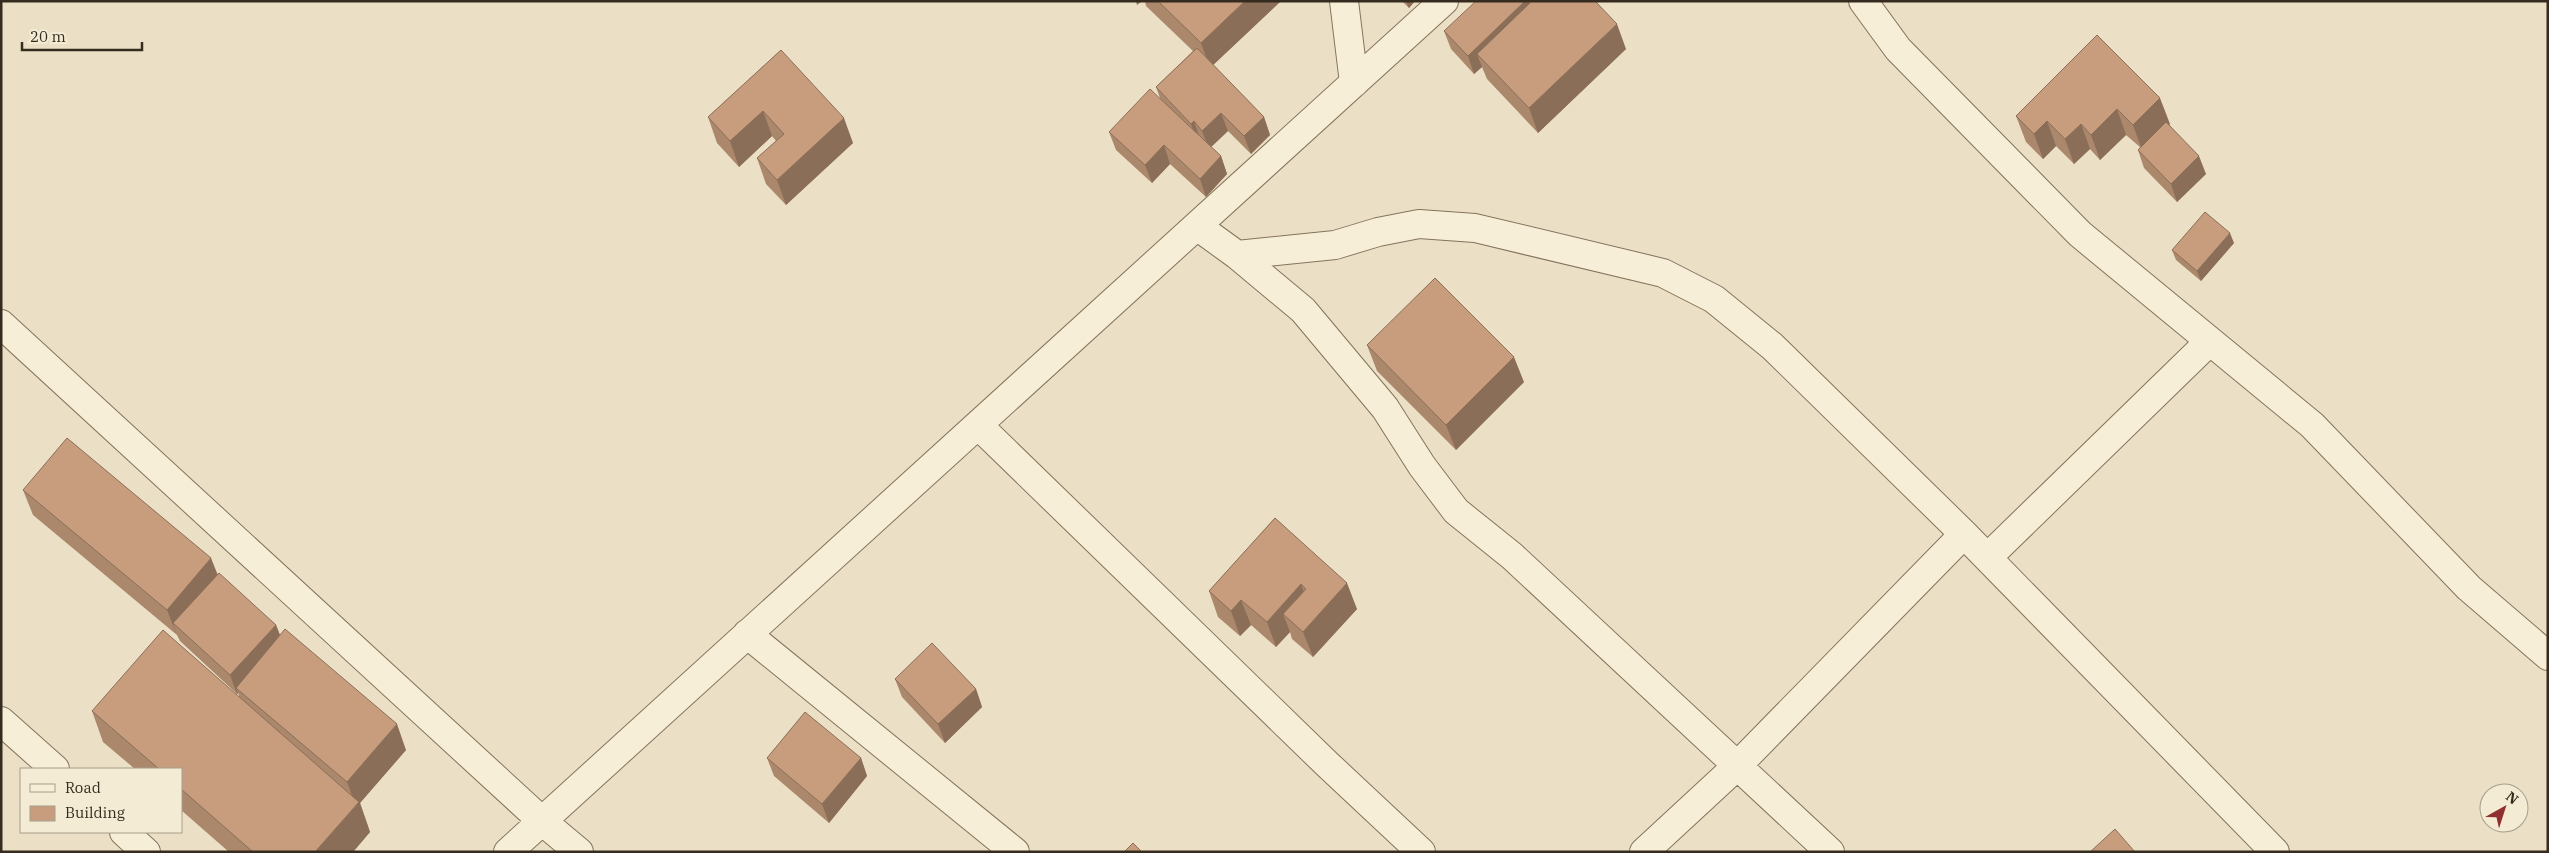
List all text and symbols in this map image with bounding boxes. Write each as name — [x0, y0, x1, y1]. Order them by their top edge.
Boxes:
scale bar — [22, 20, 142, 52]
text: 20 m — [30, 27, 66, 46]
legend — [20, 768, 182, 833]
text: Road — [65, 778, 101, 797]
north arrow — [2479, 783, 2529, 833]
text: N — [2502, 787, 2522, 808]
text: Building — [65, 803, 125, 822]

